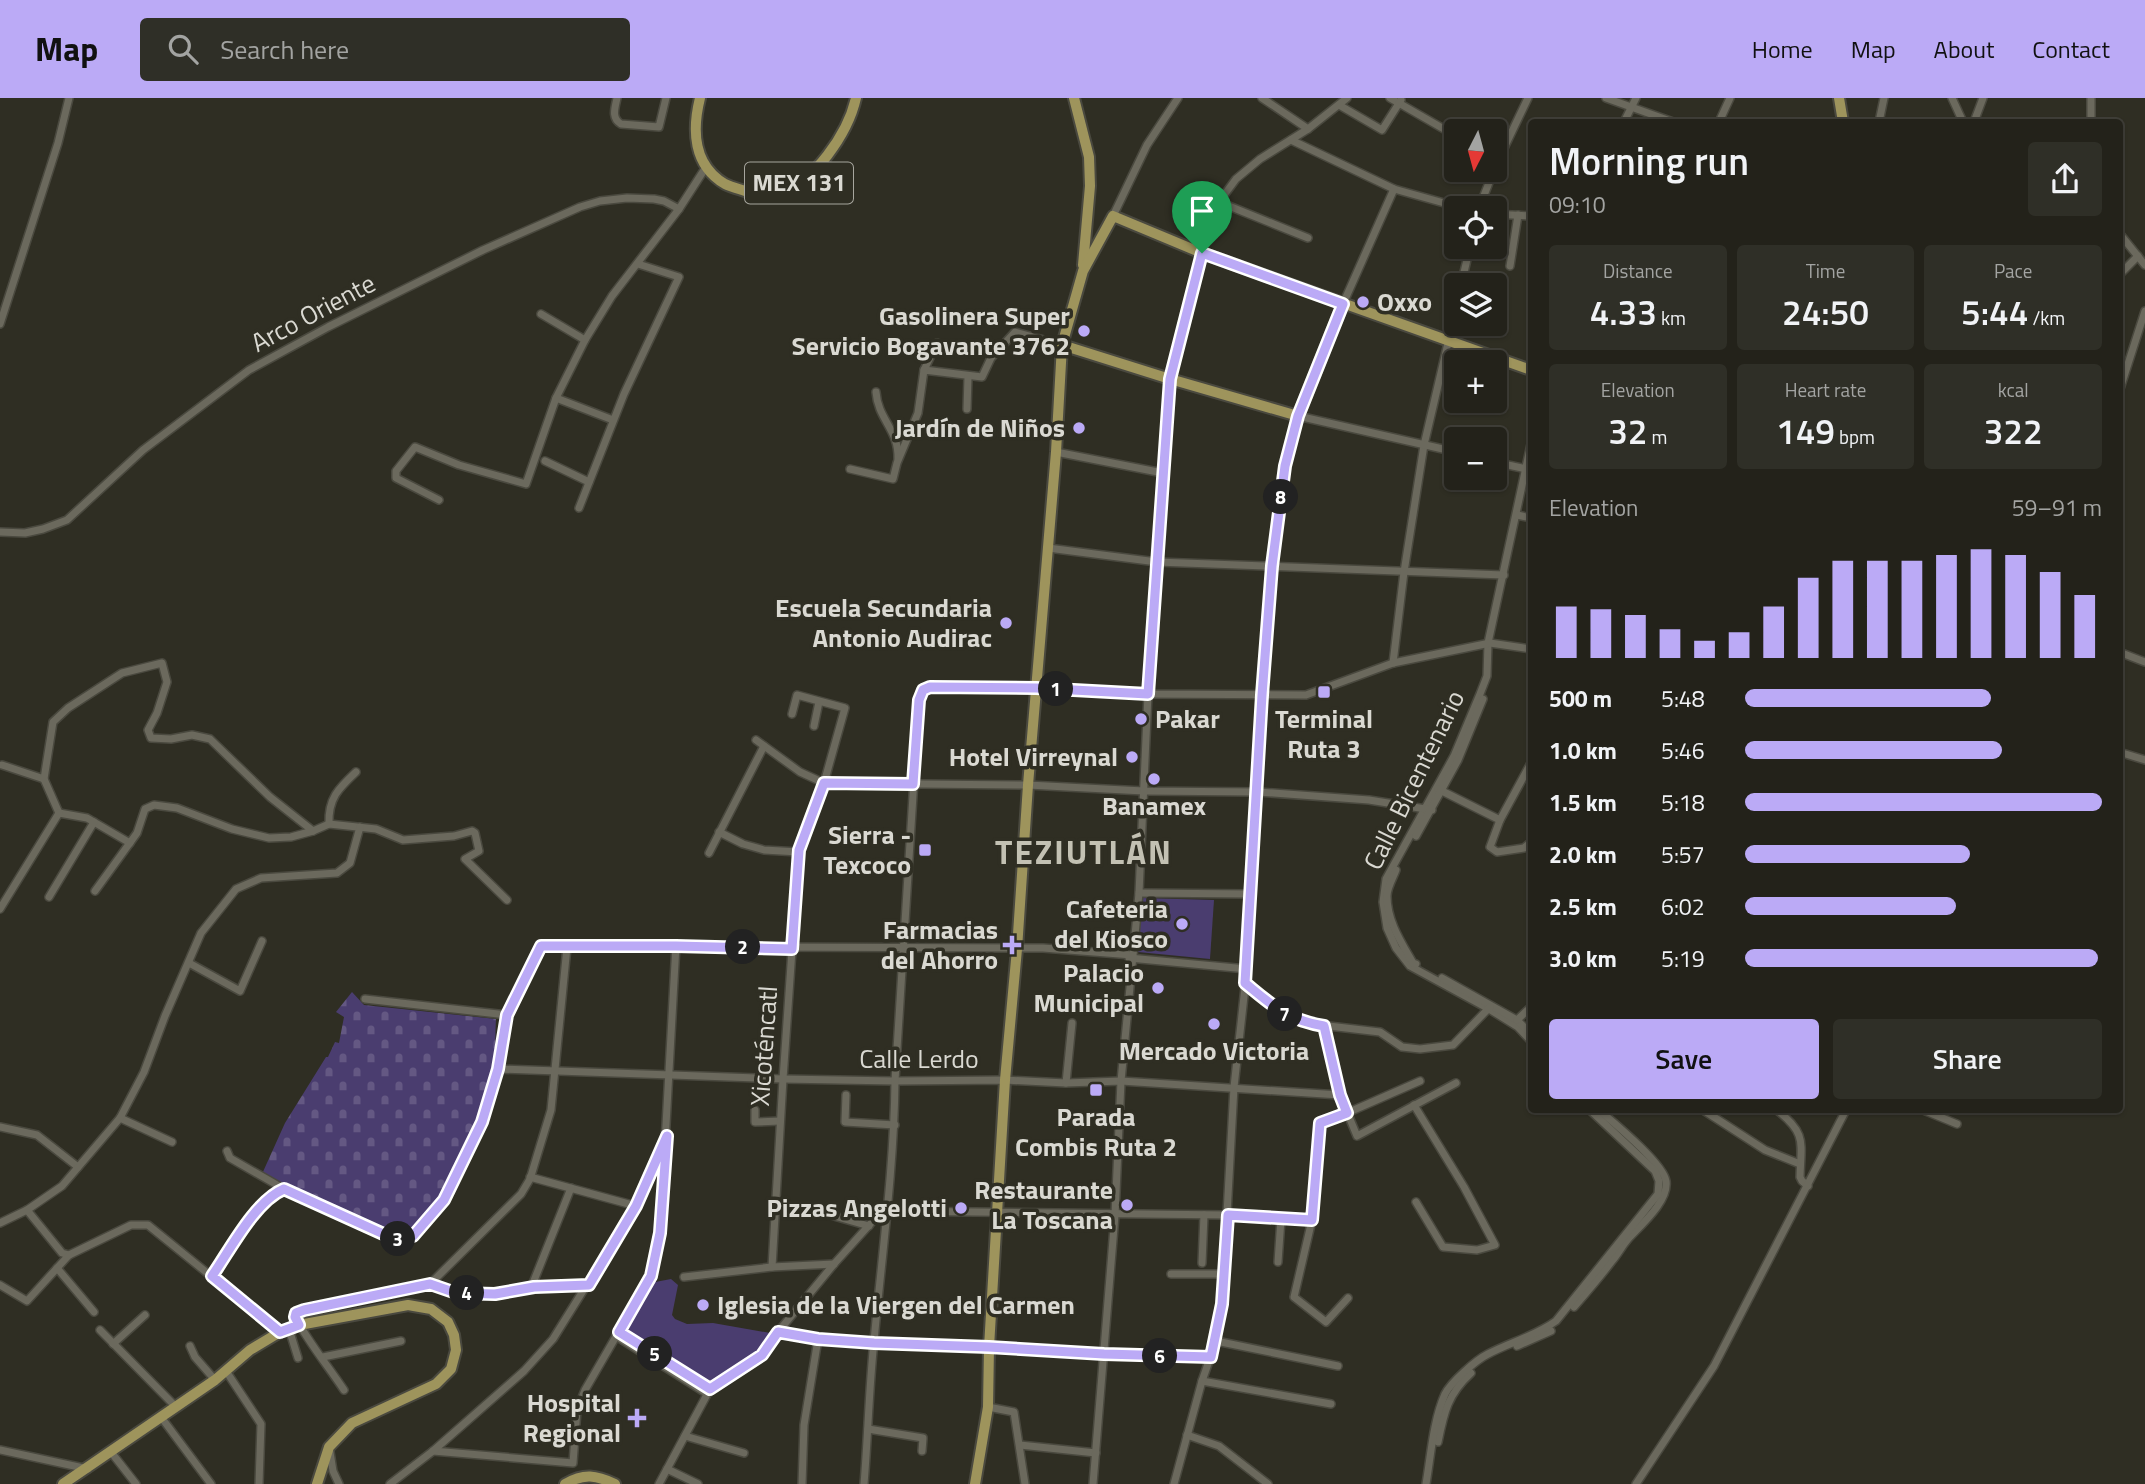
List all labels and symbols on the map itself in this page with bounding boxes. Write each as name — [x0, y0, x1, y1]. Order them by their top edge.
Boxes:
north arrow — [1444, 119, 1507, 182]
road number: MEX 131 — [745, 162, 853, 204]
pin — [1172, 181, 1232, 253]
street label: Arco Oriente — [244, 263, 382, 362]
place label: Oxxo — [1377, 282, 1432, 321]
marker: Oxxo — [1355, 294, 1371, 310]
place label: Gasolinera Super Servicio Bogavante 3762 — [792, 296, 1070, 365]
marker: Gasolinera Super Servicio Bogavante 3762 — [1076, 323, 1092, 339]
place label: Jardín de Niños — [895, 408, 1065, 447]
marker: Jardín de Niños — [1071, 420, 1087, 436]
pin: 8 — [1264, 480, 1298, 514]
place label: Escuela Secundaria Antonio Audirac — [775, 588, 992, 657]
marker: Escuela Secundaria Antonio Audirac — [998, 615, 1014, 631]
pin: 1 — [1038, 672, 1074, 706]
street label: Calle Bicentenario — [1353, 683, 1474, 876]
marker: Terminal Ruta 3 — [1316, 684, 1332, 700]
place label: Pakar — [1155, 699, 1220, 738]
place label: Terminal Ruta 3 — [1275, 699, 1373, 768]
marker: Pakar — [1133, 711, 1149, 727]
place label: Hotel Virreynal — [949, 737, 1118, 776]
marker: Hotel Virreynal — [1124, 749, 1140, 765]
marker: Banamex — [1146, 771, 1162, 787]
place label: Banamex — [1102, 786, 1206, 825]
place label: Sierra - Texcoco — [823, 815, 911, 884]
district label: TEZIUTLÁN — [995, 827, 1173, 877]
marker: Sierra - Texcoco — [917, 842, 933, 858]
place label: Cafeteria del Kiosco — [1054, 889, 1168, 958]
place label: Farmacias del Ahorro — [881, 910, 998, 979]
marker: Cafeteria del Kiosco — [1174, 916, 1190, 932]
pin: 2 — [726, 930, 760, 964]
marker: Farmacias del Ahorro — [1004, 937, 1020, 953]
place label: Palacio Municipal — [1033, 953, 1144, 1022]
marker: Palacio Municipal — [1150, 980, 1166, 996]
street label: Xicoténcatl — [740, 984, 787, 1108]
pin: 7 — [1268, 996, 1302, 1032]
marker: Mercado Victoria — [1206, 1016, 1222, 1032]
place label: Mercado Victoria — [1119, 1031, 1309, 1070]
street label: Calle Lerdo — [859, 1039, 979, 1078]
marker: Parada Combis Ruta 2 — [1088, 1082, 1104, 1098]
place label: Parada Combis Ruta 2 — [1015, 1097, 1177, 1166]
place label: Restaurante La Toscana — [974, 1170, 1113, 1239]
place label: Pizzas Angelotti — [766, 1188, 947, 1227]
marker: Restaurante La Toscana — [1119, 1197, 1135, 1213]
marker: Pizzas Angelotti — [953, 1200, 969, 1216]
pin: 3 — [380, 1222, 416, 1256]
pin: 4 — [449, 1276, 484, 1310]
place label: Iglesia de la Viergen del Carmen — [717, 1285, 1075, 1324]
marker: Iglesia de la Viergen del Carmen — [695, 1297, 711, 1313]
pin: 5 — [638, 1336, 672, 1372]
pin: 6 — [1142, 1338, 1178, 1374]
place label: Hospital Regional — [523, 1383, 621, 1452]
marker: Hospital Regional — [627, 1408, 647, 1428]

